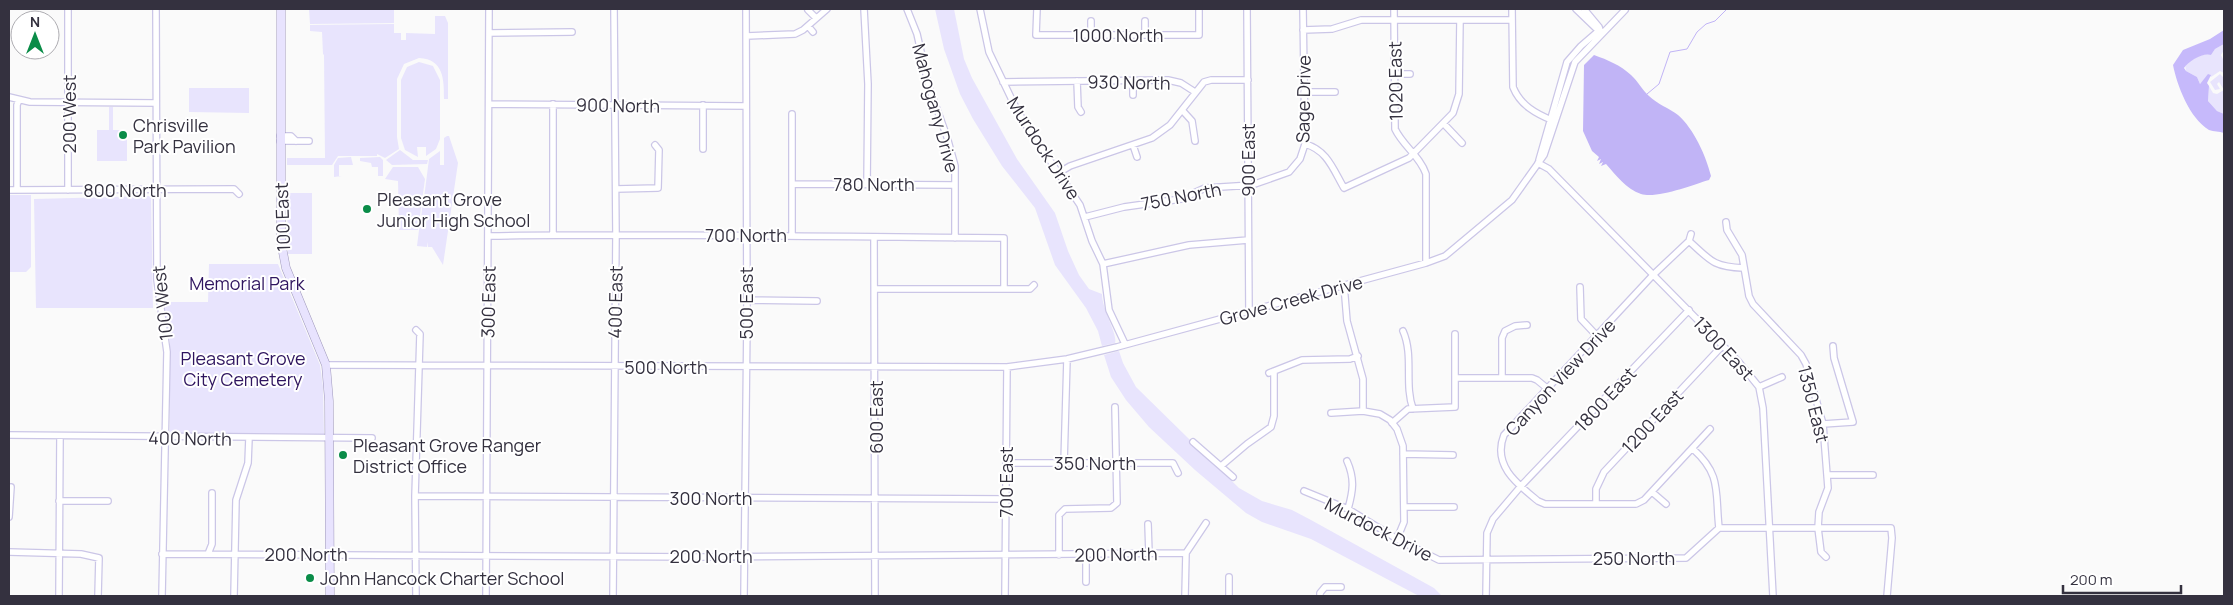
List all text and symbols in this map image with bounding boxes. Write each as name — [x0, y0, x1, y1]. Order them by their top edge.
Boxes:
north arrow — [10, 10, 60, 60]
text: N — [30, 12, 40, 31]
street label: 1000 North — [1073, 23, 1163, 47]
street label: Mahogany Drive — [907, 41, 965, 175]
street label: 1020 East — [1382, 41, 1408, 121]
street label: Sage Drive — [1290, 55, 1316, 143]
street label: 930 North — [1087, 69, 1171, 95]
street label: 200 West — [57, 75, 81, 153]
street label: 900 North — [576, 92, 660, 118]
street label: Murdock Drive — [1002, 92, 1086, 204]
place label: Chrisville Park Pavilion — [133, 113, 236, 158]
street label: 900 East — [1236, 123, 1260, 197]
marker: Chrisville Park Pavilion — [117, 129, 129, 141]
street label: 780 North — [833, 172, 915, 196]
street label: 750 North — [1139, 176, 1223, 216]
street label: 800 North — [83, 178, 167, 202]
street label: 100 East — [269, 182, 295, 252]
place label: Pleasant Grove Junior High School — [377, 187, 530, 232]
marker: Pleasant Grove Junior High School — [361, 203, 373, 215]
street label: 700 North — [705, 223, 787, 247]
street label: 100 West — [146, 264, 178, 342]
street label: 400 East — [602, 265, 628, 339]
street label: 300 East — [475, 266, 501, 338]
street label: 500 East — [734, 267, 758, 339]
street label: Grove Creek Drive — [1217, 269, 1365, 331]
park label: Memorial Park — [189, 271, 306, 295]
street label: 1300 East — [1688, 311, 1760, 385]
street label: Canyon View Drive — [1500, 313, 1620, 441]
park label: Pleasant Grove City Cemetery — [181, 346, 305, 391]
street label: 500 North — [624, 355, 708, 379]
street label: 1800 East — [1569, 362, 1641, 436]
street label: 1350 East — [1793, 363, 1835, 445]
street label: 600 East — [864, 380, 888, 454]
street label: 1200 East — [1616, 384, 1688, 458]
street label: 400 North — [148, 425, 232, 451]
place label: Pleasant Grove Ranger District Office — [353, 433, 542, 478]
street label: 700 East — [994, 446, 1018, 518]
marker: Pleasant Grove Ranger District Office — [337, 449, 349, 461]
street label: 350 North — [1054, 451, 1136, 475]
street label: 300 North — [670, 486, 752, 510]
street label: Murdock Drive — [1321, 492, 1437, 566]
street label: 200 North — [1074, 541, 1158, 567]
street label: 200 North — [264, 542, 348, 566]
street label: 200 North — [669, 544, 753, 568]
street label: 250 North — [1593, 546, 1675, 570]
scale bar — [2063, 562, 2180, 594]
place label: John Hancock Charter School — [320, 566, 565, 590]
text: 200 m — [2070, 569, 2113, 590]
marker: John Hancock Charter School — [304, 572, 316, 584]

